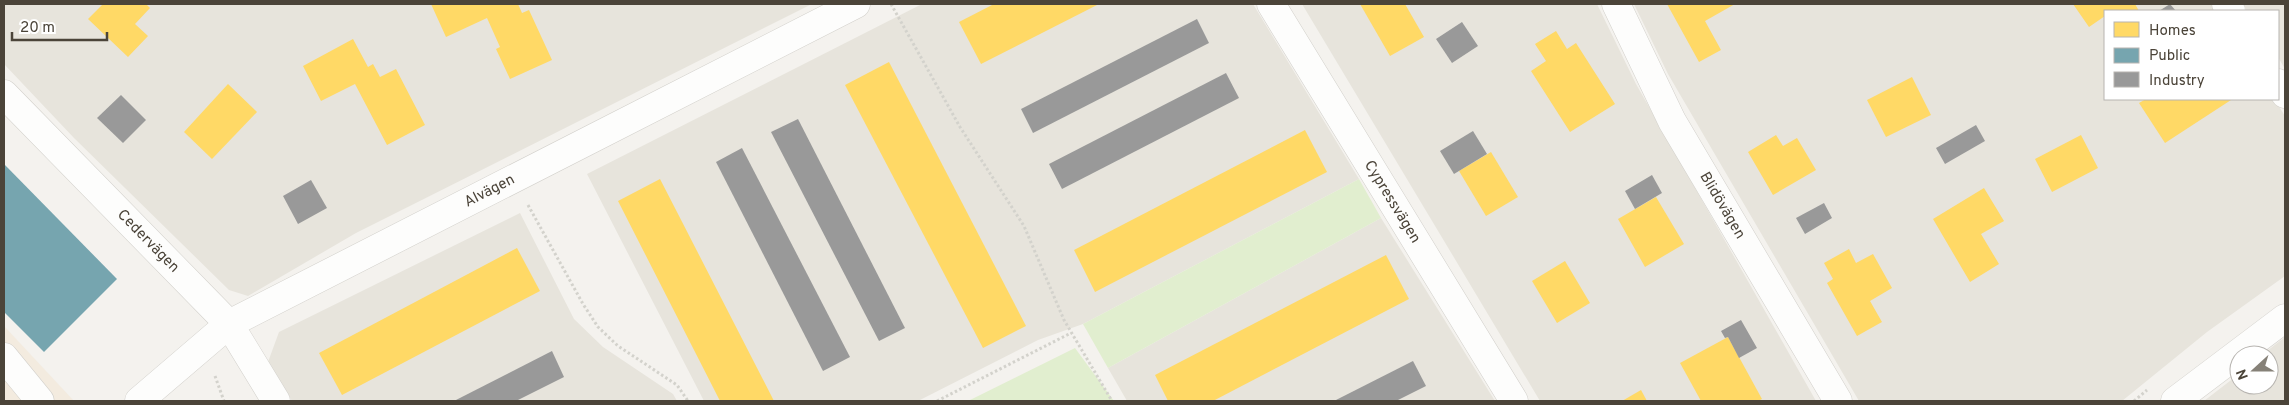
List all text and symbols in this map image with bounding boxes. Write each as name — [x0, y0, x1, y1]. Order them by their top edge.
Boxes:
scale bar — [12, 10, 108, 42]
legend — [2104, 10, 2279, 100]
text: 20 m — [20, 19, 55, 38]
text: Homes — [2149, 22, 2196, 41]
text: Public — [2149, 47, 2190, 66]
text: Industry — [2149, 72, 2205, 91]
street label: Cypressvägen — [1360, 157, 1425, 247]
street label: Blidövägen — [1695, 169, 1749, 243]
street label: Alvägen — [461, 170, 518, 212]
street label: Cedervägen — [113, 206, 183, 277]
north arrow — [2229, 345, 2279, 395]
text: N — [2234, 366, 2253, 382]

